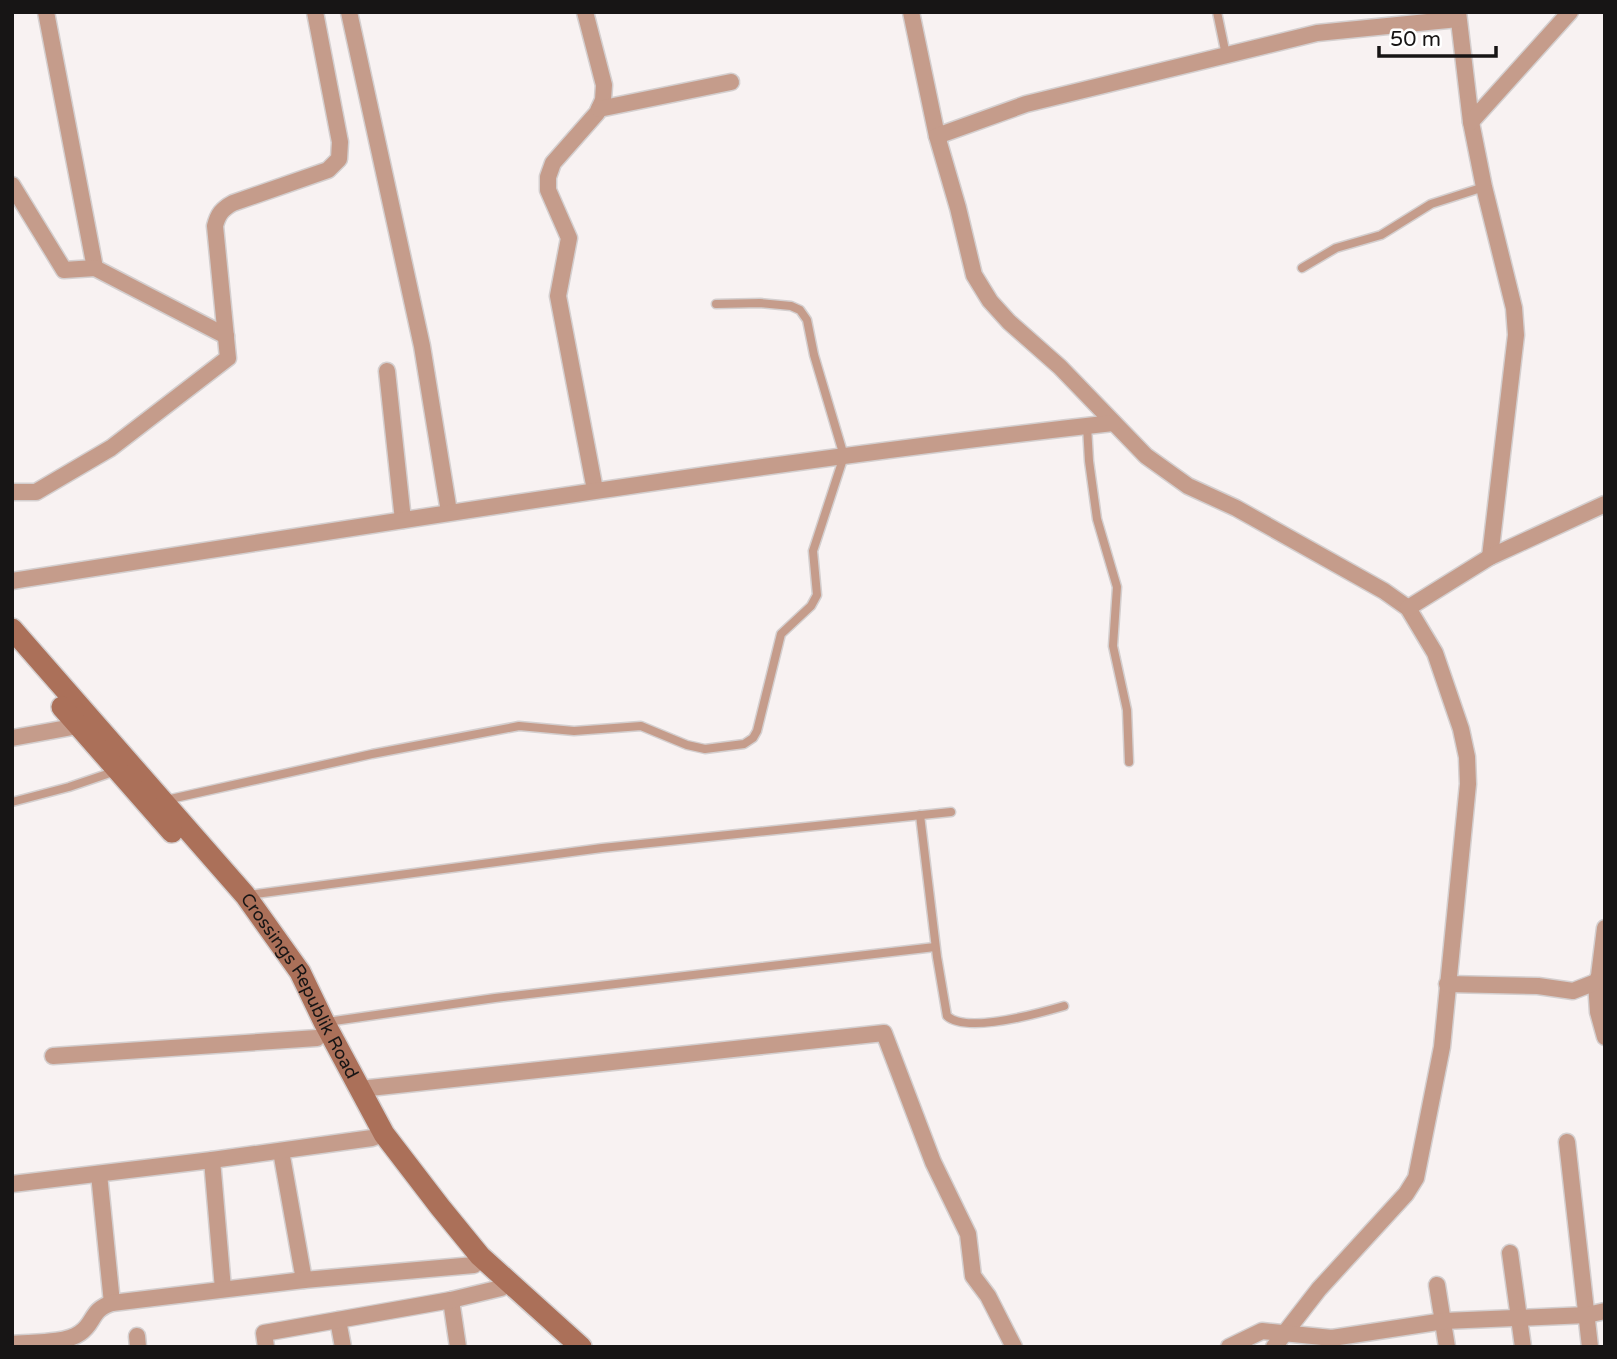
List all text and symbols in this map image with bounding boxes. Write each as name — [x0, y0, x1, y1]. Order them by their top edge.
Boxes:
scale bar — [1379, 14, 1496, 58]
text: 50 m — [1390, 27, 1441, 52]
street label: Crossings Republik Road — [236, 889, 363, 1082]

